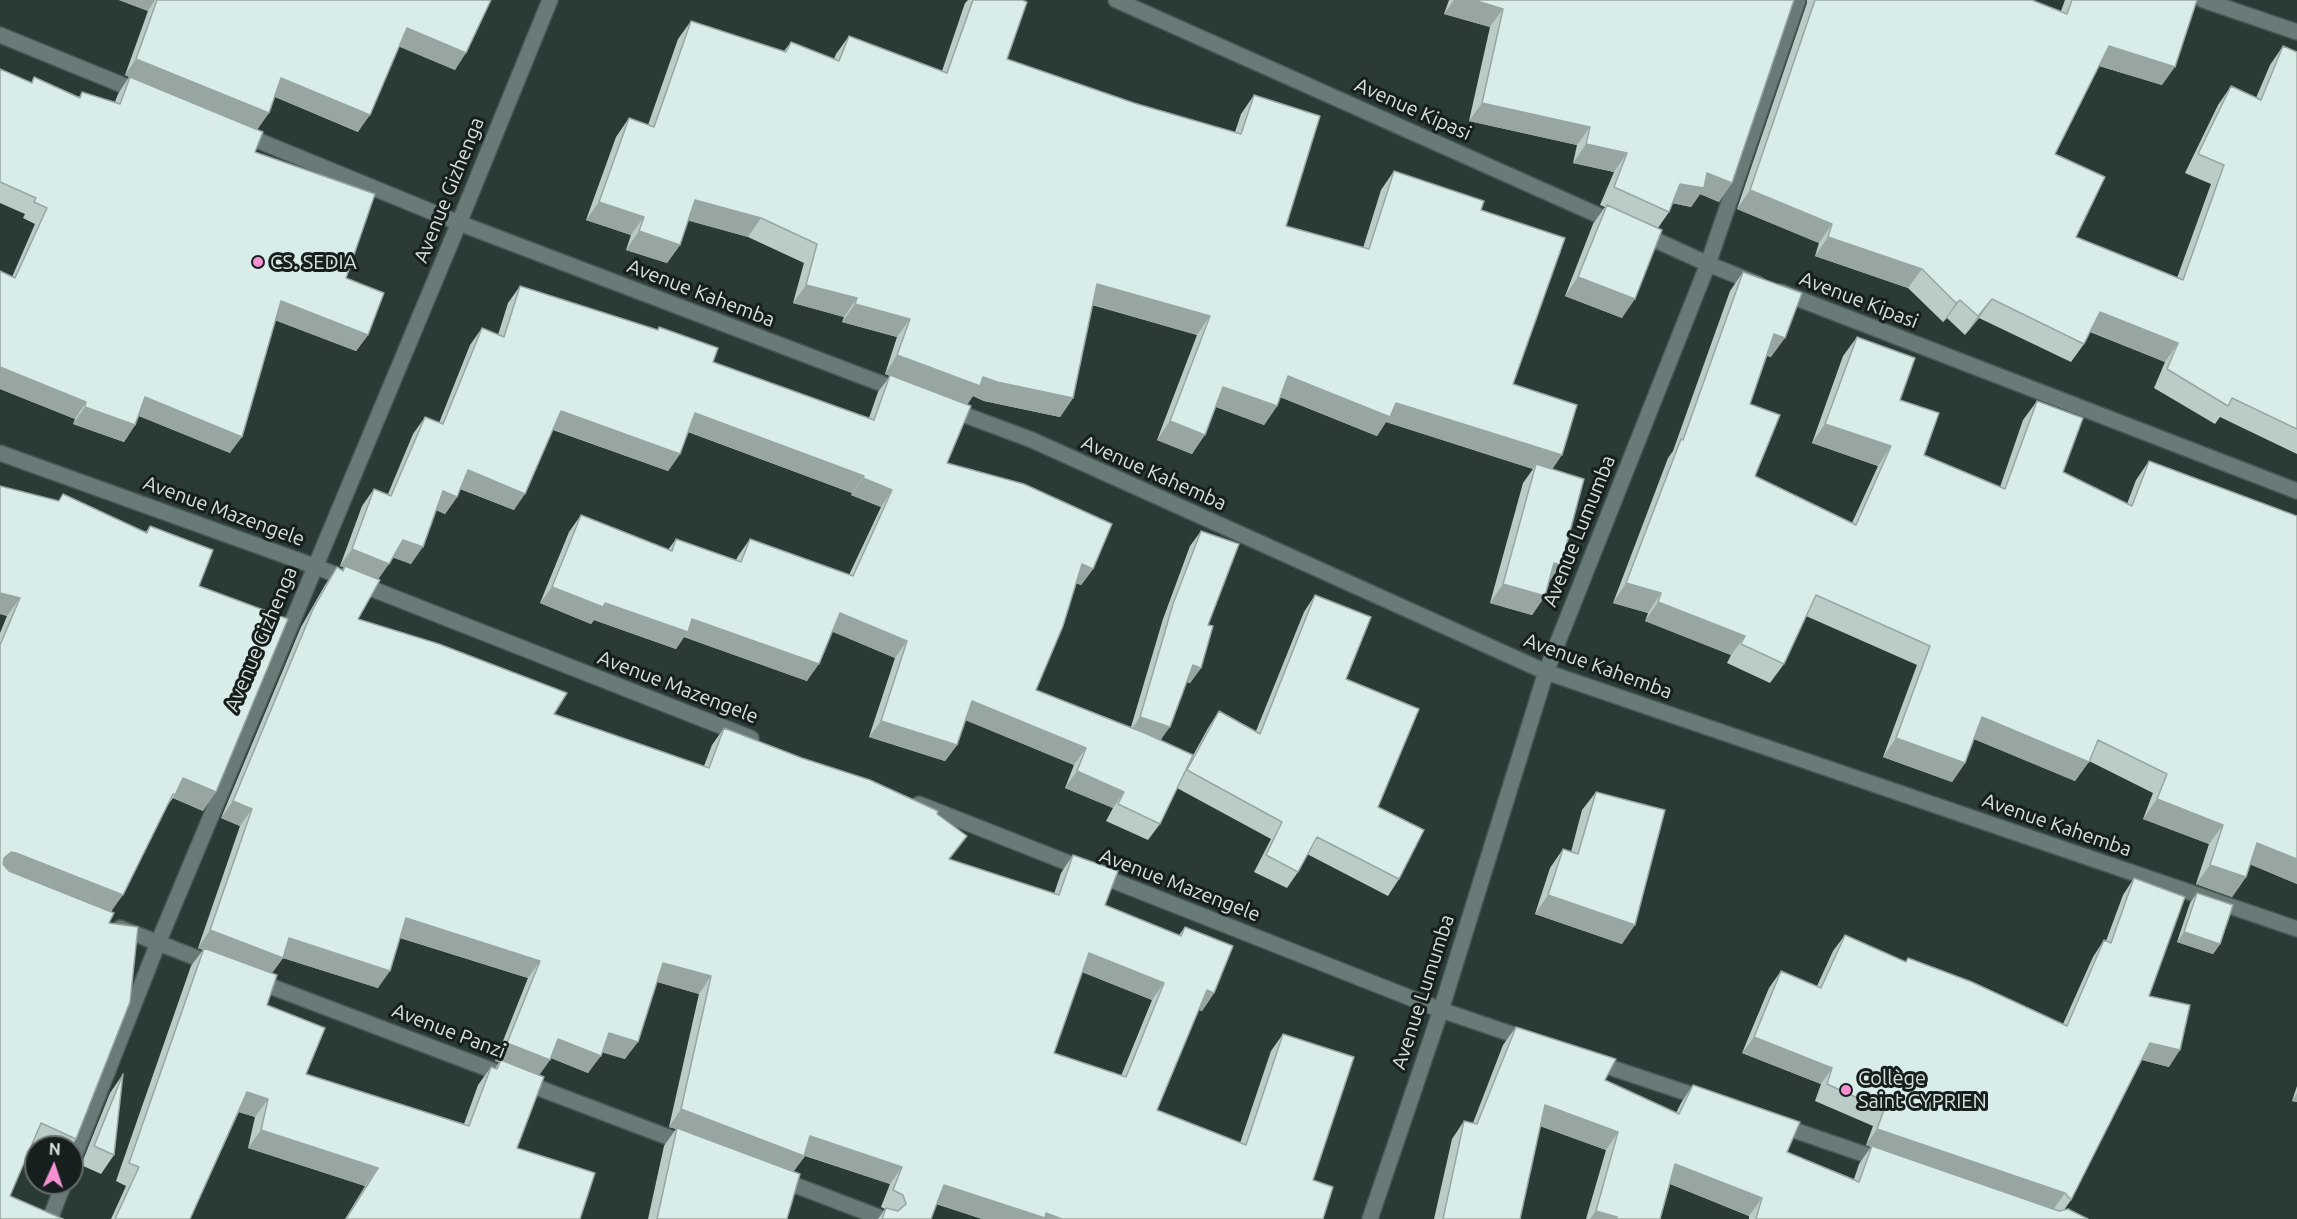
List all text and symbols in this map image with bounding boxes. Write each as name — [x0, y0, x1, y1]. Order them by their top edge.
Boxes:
street label: Avenue Kipasi — [1351, 73, 1475, 145]
street label: Avenue Gizhenga — [409, 114, 489, 266]
place label: CS. SEDIA — [270, 250, 357, 274]
street label: Avenue Kahemba — [624, 254, 778, 332]
marker: CS. SEDIA — [251, 255, 265, 269]
street label: Avenue Kipasi — [1796, 266, 1922, 334]
street label: Avenue Kahemba — [1078, 430, 1230, 516]
street label: Avenue Lumumba — [1538, 452, 1620, 610]
street label: Avenue Mazengele — [140, 471, 308, 551]
street label: Avenue Gizhenga — [220, 563, 302, 715]
street label: Avenue Kahemba — [1521, 628, 1675, 704]
street label: Avenue Mazengele — [594, 645, 762, 729]
street label: Avenue Kahemba — [1979, 788, 2135, 862]
street label: Avenue Mazengele — [1096, 843, 1264, 927]
street label: Avenue Lumumba — [1387, 912, 1459, 1072]
street label: Avenue Panzi — [389, 998, 509, 1064]
place label: Collège Saint CYPRIEN — [1858, 1066, 1987, 1113]
marker: Collège Saint CYPRIEN — [1839, 1083, 1853, 1097]
north arrow — [24, 1135, 84, 1195]
text: N — [48, 1140, 61, 1158]

